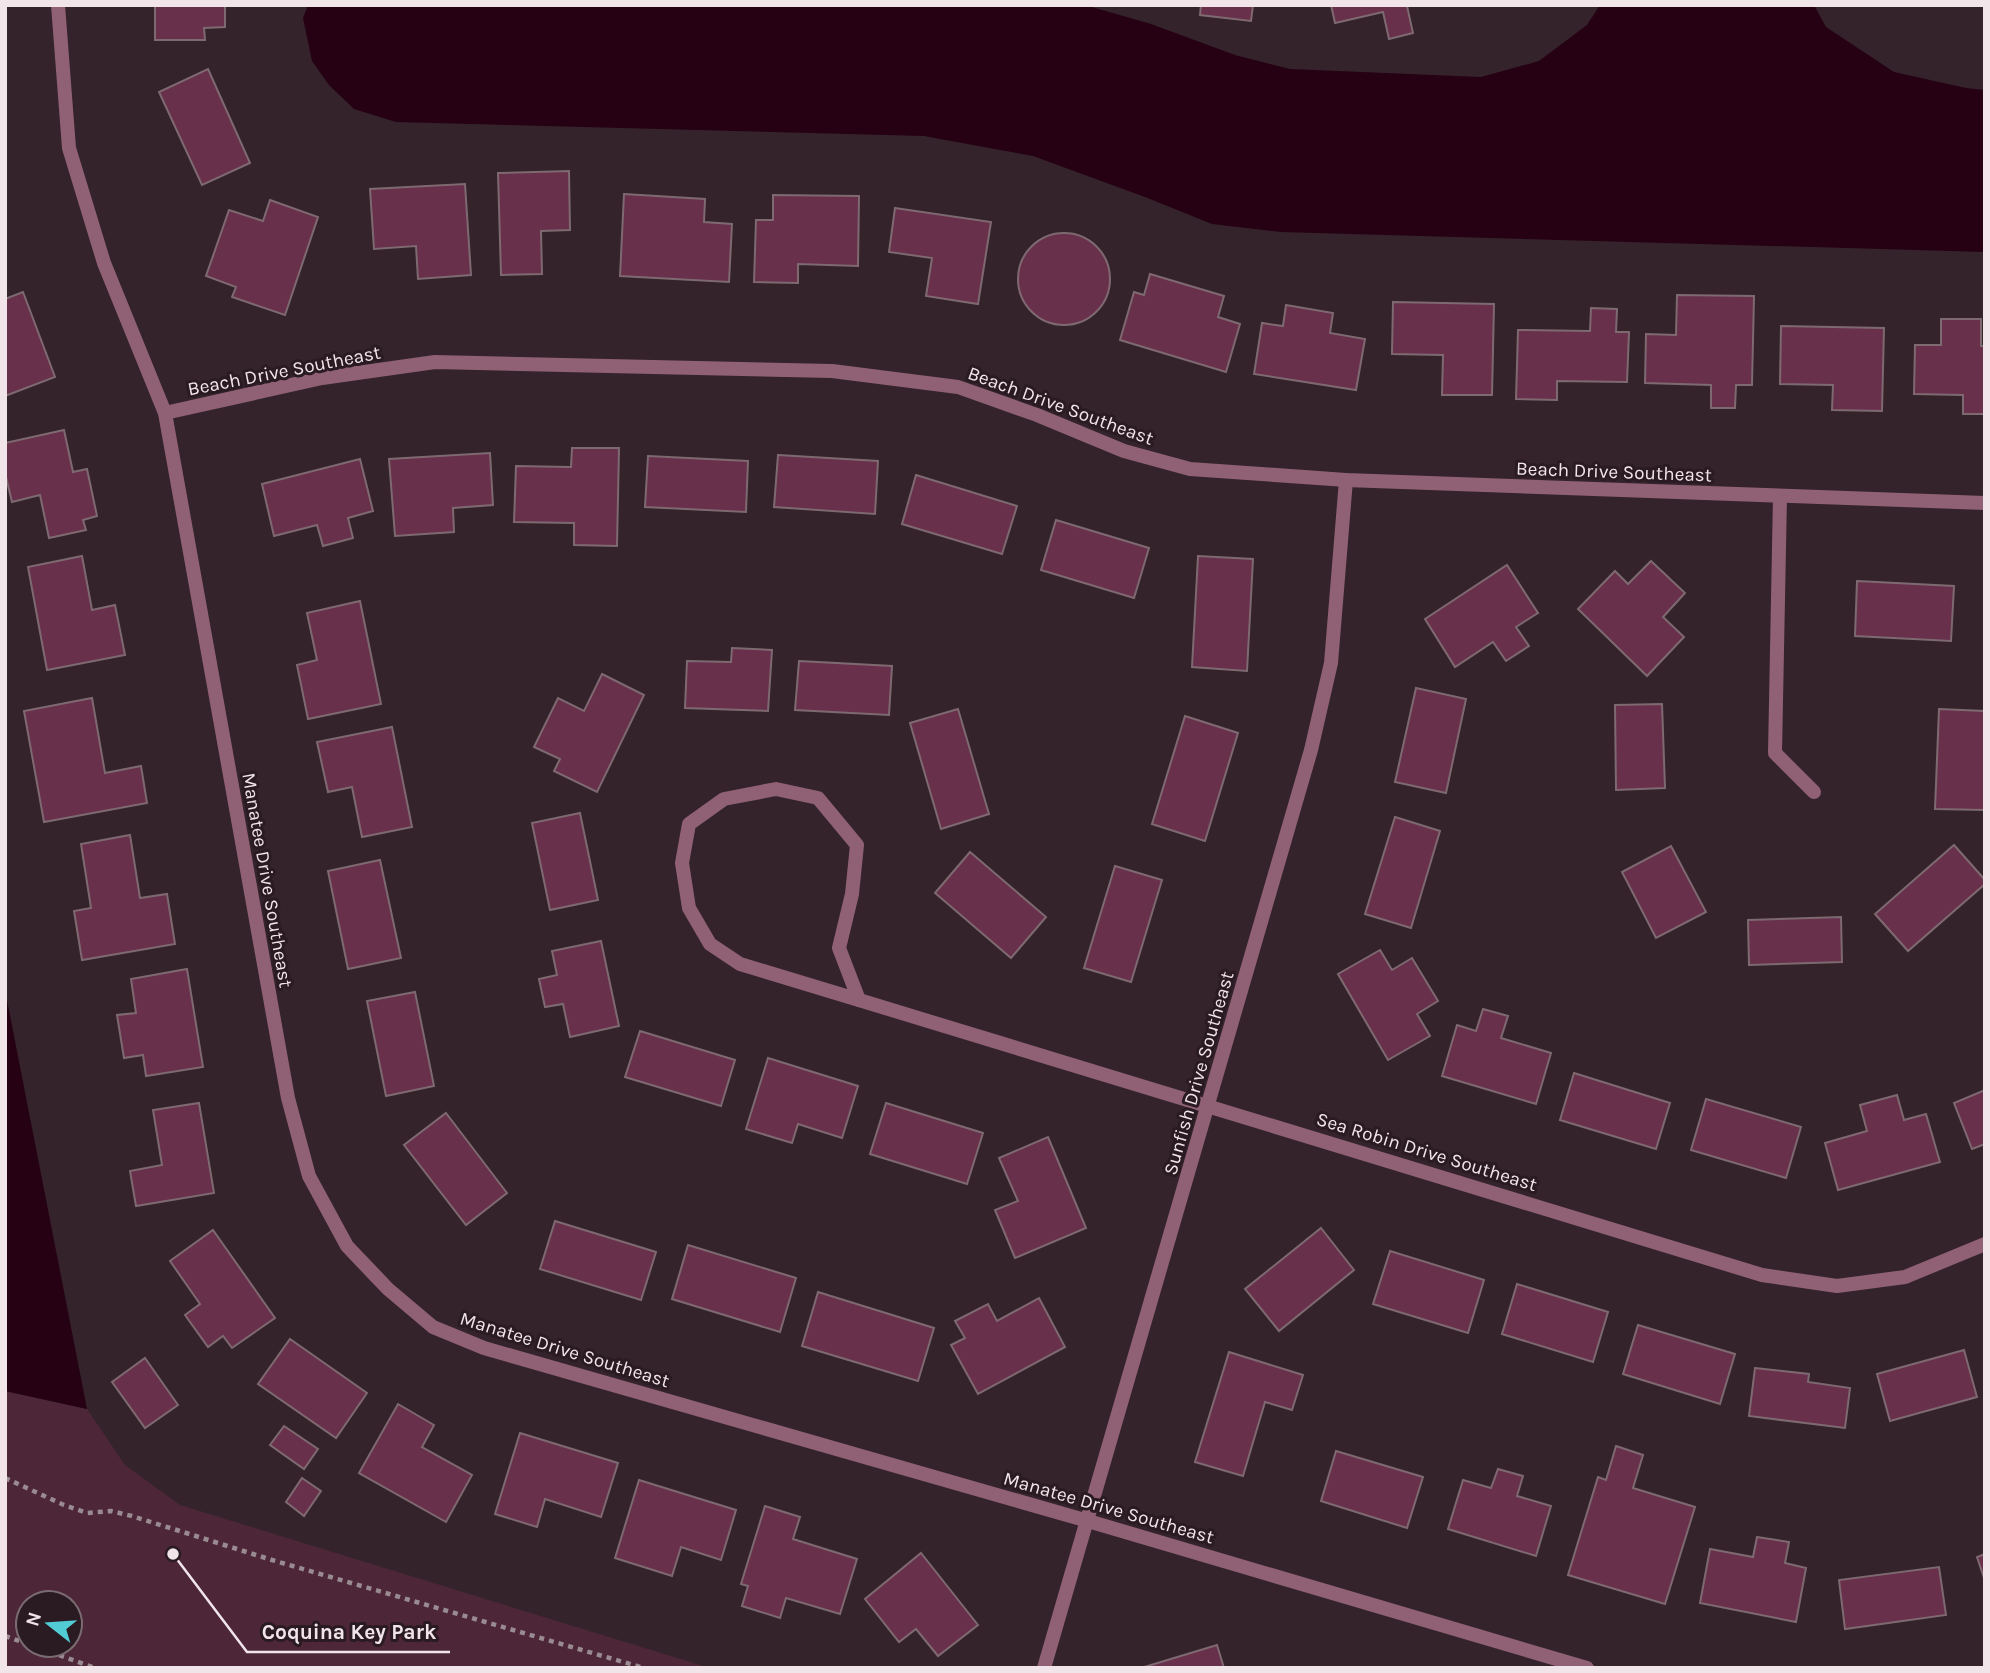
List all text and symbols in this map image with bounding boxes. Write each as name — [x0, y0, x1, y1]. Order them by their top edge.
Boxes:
street label: Beach Drive Southeast — [186, 341, 383, 400]
street label: Beach Drive Southeast — [965, 362, 1157, 450]
street label: Beach Drive Southeast — [1516, 458, 1712, 486]
street label: Manatee Drive Southeast — [237, 771, 297, 989]
street label: Sunfish Drive Southeast — [1159, 969, 1239, 1178]
street label: Sea Robin Drive Southeast — [1314, 1108, 1540, 1196]
street label: Manatee Drive Southeast — [457, 1308, 672, 1392]
street label: Manatee Drive Southeast — [1001, 1467, 1216, 1549]
north arrow — [14, 1589, 84, 1659]
text: N — [21, 1610, 46, 1629]
callout: Coquina Key Park — [247, 1610, 450, 1652]
text: Coquina Key Park — [262, 1620, 437, 1645]

